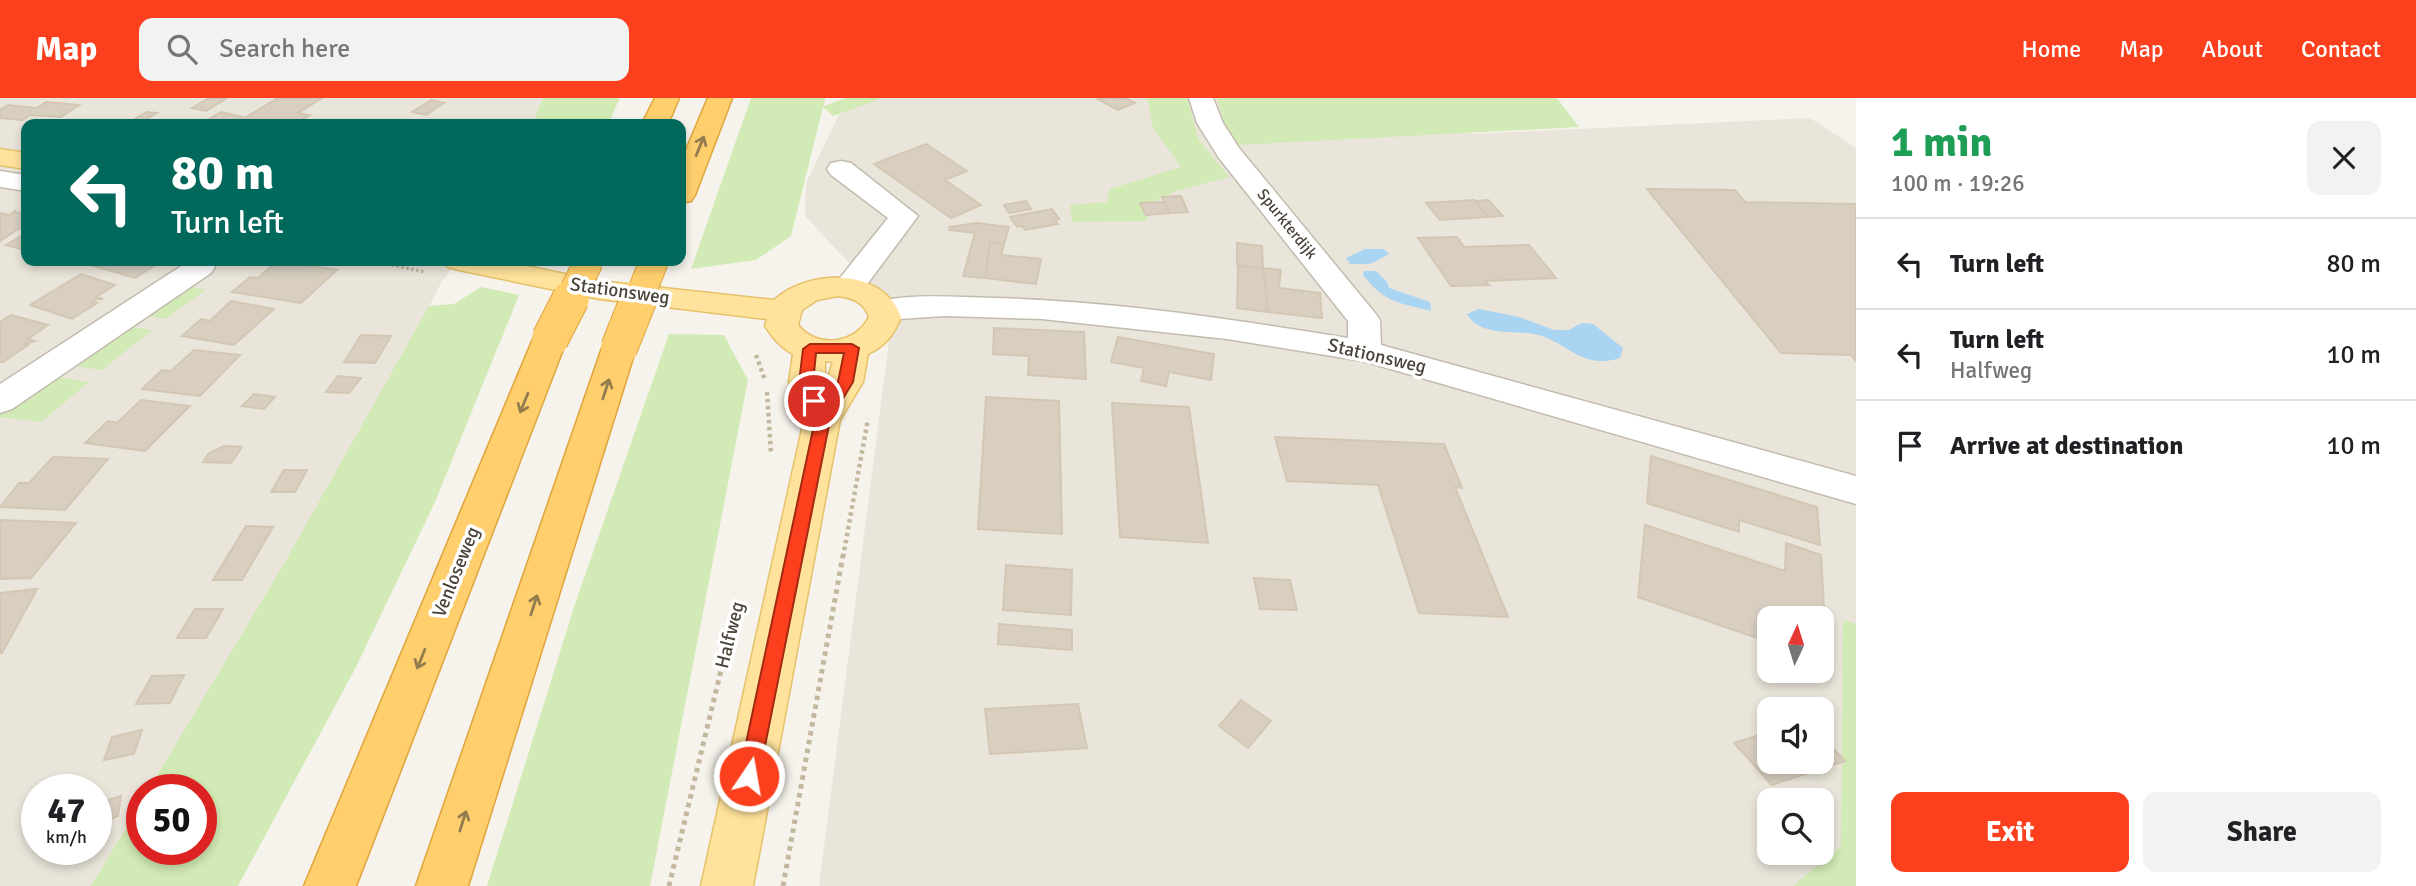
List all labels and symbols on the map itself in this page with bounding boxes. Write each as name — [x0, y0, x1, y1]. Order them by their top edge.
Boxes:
one-way arrow — [695, 136, 708, 158]
street label: Spurkterdijk — [1253, 185, 1321, 263]
street label: Stationsweg — [569, 272, 671, 310]
street label: Stationsweg — [1326, 333, 1428, 379]
pin — [784, 371, 844, 431]
one-way arrow — [600, 378, 613, 400]
one-way arrow — [517, 391, 530, 413]
street label: Venloseweg — [427, 523, 485, 621]
one-way arrow — [528, 594, 541, 616]
street label: Halfweg — [710, 599, 750, 671]
north arrow — [1757, 606, 1834, 682]
one-way arrow — [413, 648, 426, 669]
position arrow — [712, 739, 786, 813]
speed limit sign: 50 — [126, 774, 217, 865]
one-way arrow — [457, 810, 470, 832]

